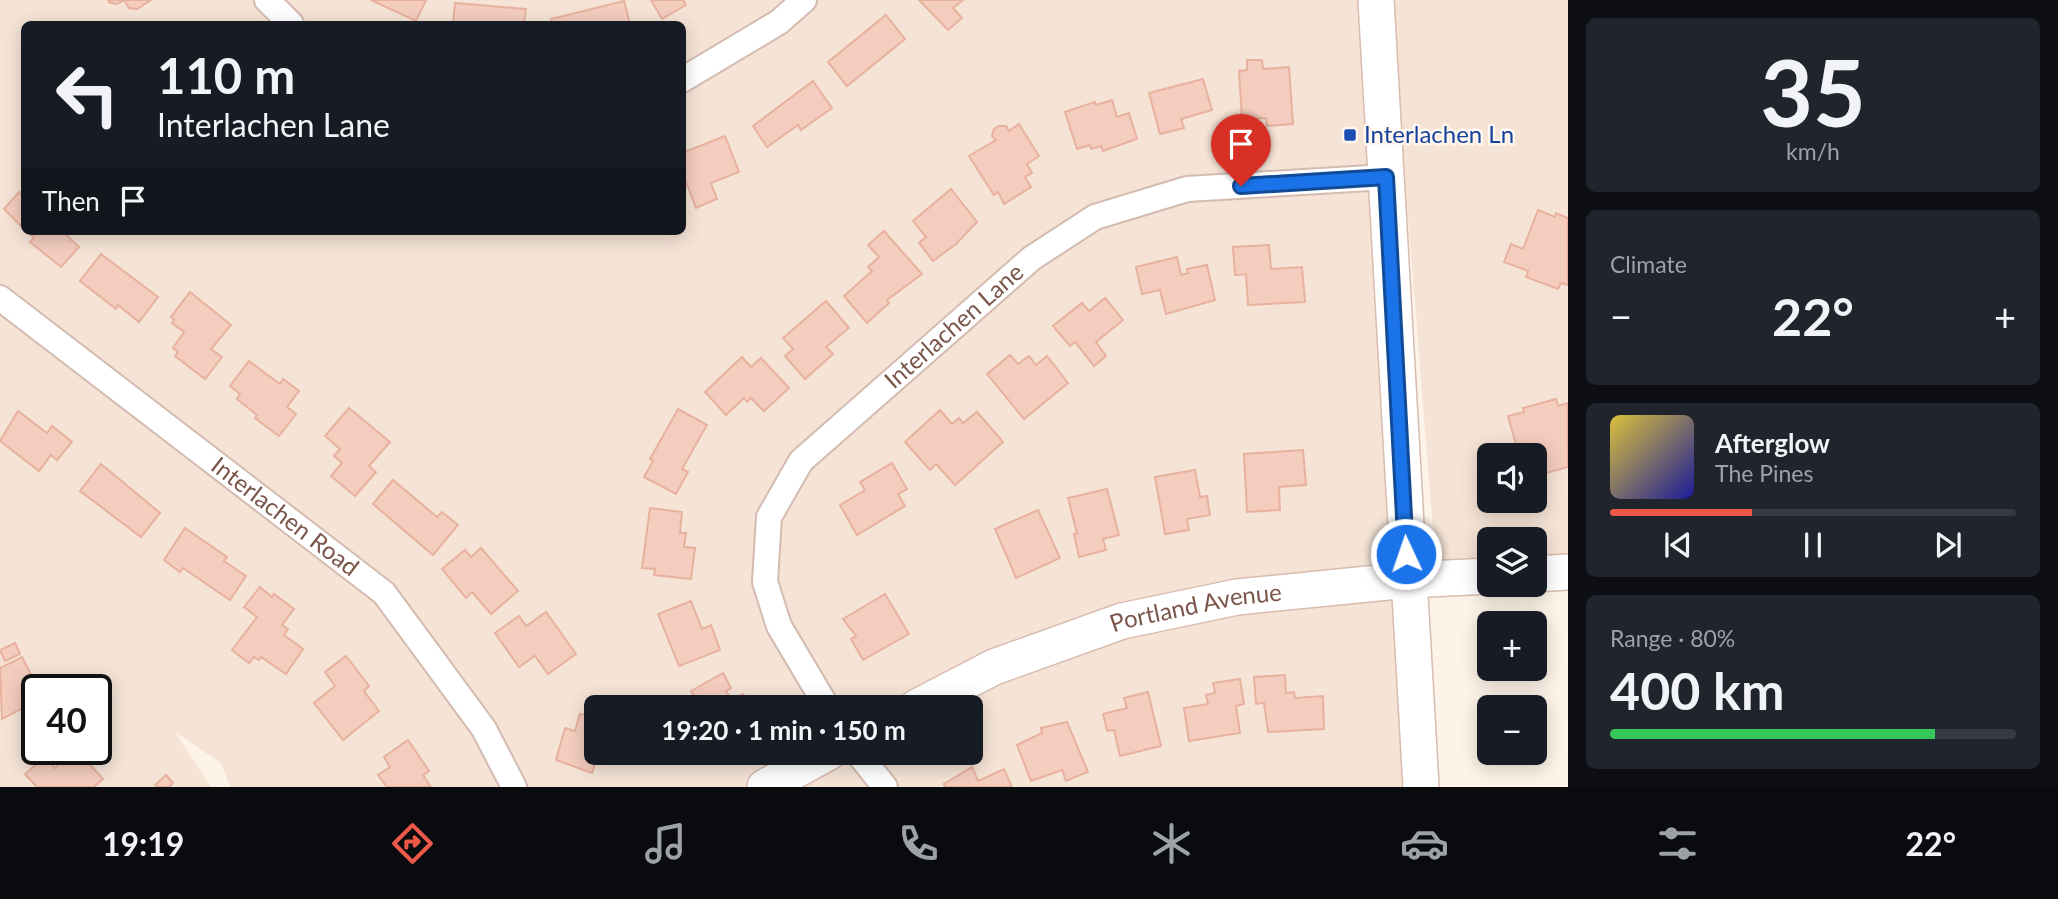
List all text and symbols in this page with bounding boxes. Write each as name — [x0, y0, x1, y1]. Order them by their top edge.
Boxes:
text: 35 — [1760, 37, 1866, 146]
text: 110 m — [157, 46, 295, 104]
icon: left — [42, 49, 133, 140]
text: Interlachen Lane — [157, 105, 390, 144]
pin — [1211, 114, 1271, 186]
place label: Interlachen Ln — [1364, 119, 1514, 148]
icon: arrive — [1222, 125, 1260, 163]
marker: Interlachen Ln — [1342, 127, 1358, 143]
text: km/h — [1786, 137, 1840, 165]
icon: arrive — [114, 182, 152, 220]
text: Then — [42, 185, 100, 217]
text: Climate — [1610, 250, 1687, 278]
street label: Interlachen Lane — [878, 257, 1029, 394]
text: 22° — [1772, 285, 1854, 347]
text: − — [1610, 293, 1632, 339]
text: + — [1994, 293, 2016, 339]
text: Afterglow — [1715, 427, 1830, 459]
map controls — [1477, 443, 1547, 765]
button: sound — [1477, 443, 1547, 513]
street label: Interlachen Road — [206, 450, 365, 581]
text: The Pines — [1715, 459, 1813, 487]
position arrow — [1369, 517, 1443, 591]
icon: previous — [1659, 526, 1697, 564]
icon: pause — [1794, 526, 1832, 564]
icon: next — [1929, 526, 1967, 564]
button: layers — [1477, 527, 1547, 597]
street label: Portland Avenue — [1105, 577, 1283, 637]
button: + — [1477, 611, 1547, 681]
text: Range · 80% — [1610, 624, 1735, 652]
text: 400 km — [1610, 659, 1784, 721]
speed limit sign: 40 — [21, 674, 112, 765]
button: − — [1477, 695, 1547, 765]
text: 19:20 · 1 min · 150 m — [661, 714, 906, 746]
icon: directions — [388, 819, 437, 868]
icon: music — [641, 819, 690, 868]
icon: phone — [894, 819, 943, 868]
icon: climate — [1147, 819, 1196, 868]
icon: car — [1400, 819, 1449, 868]
icon: filters — [1653, 819, 1702, 868]
text: 19:19 — [102, 824, 184, 863]
text: 22° — [1906, 824, 1956, 863]

